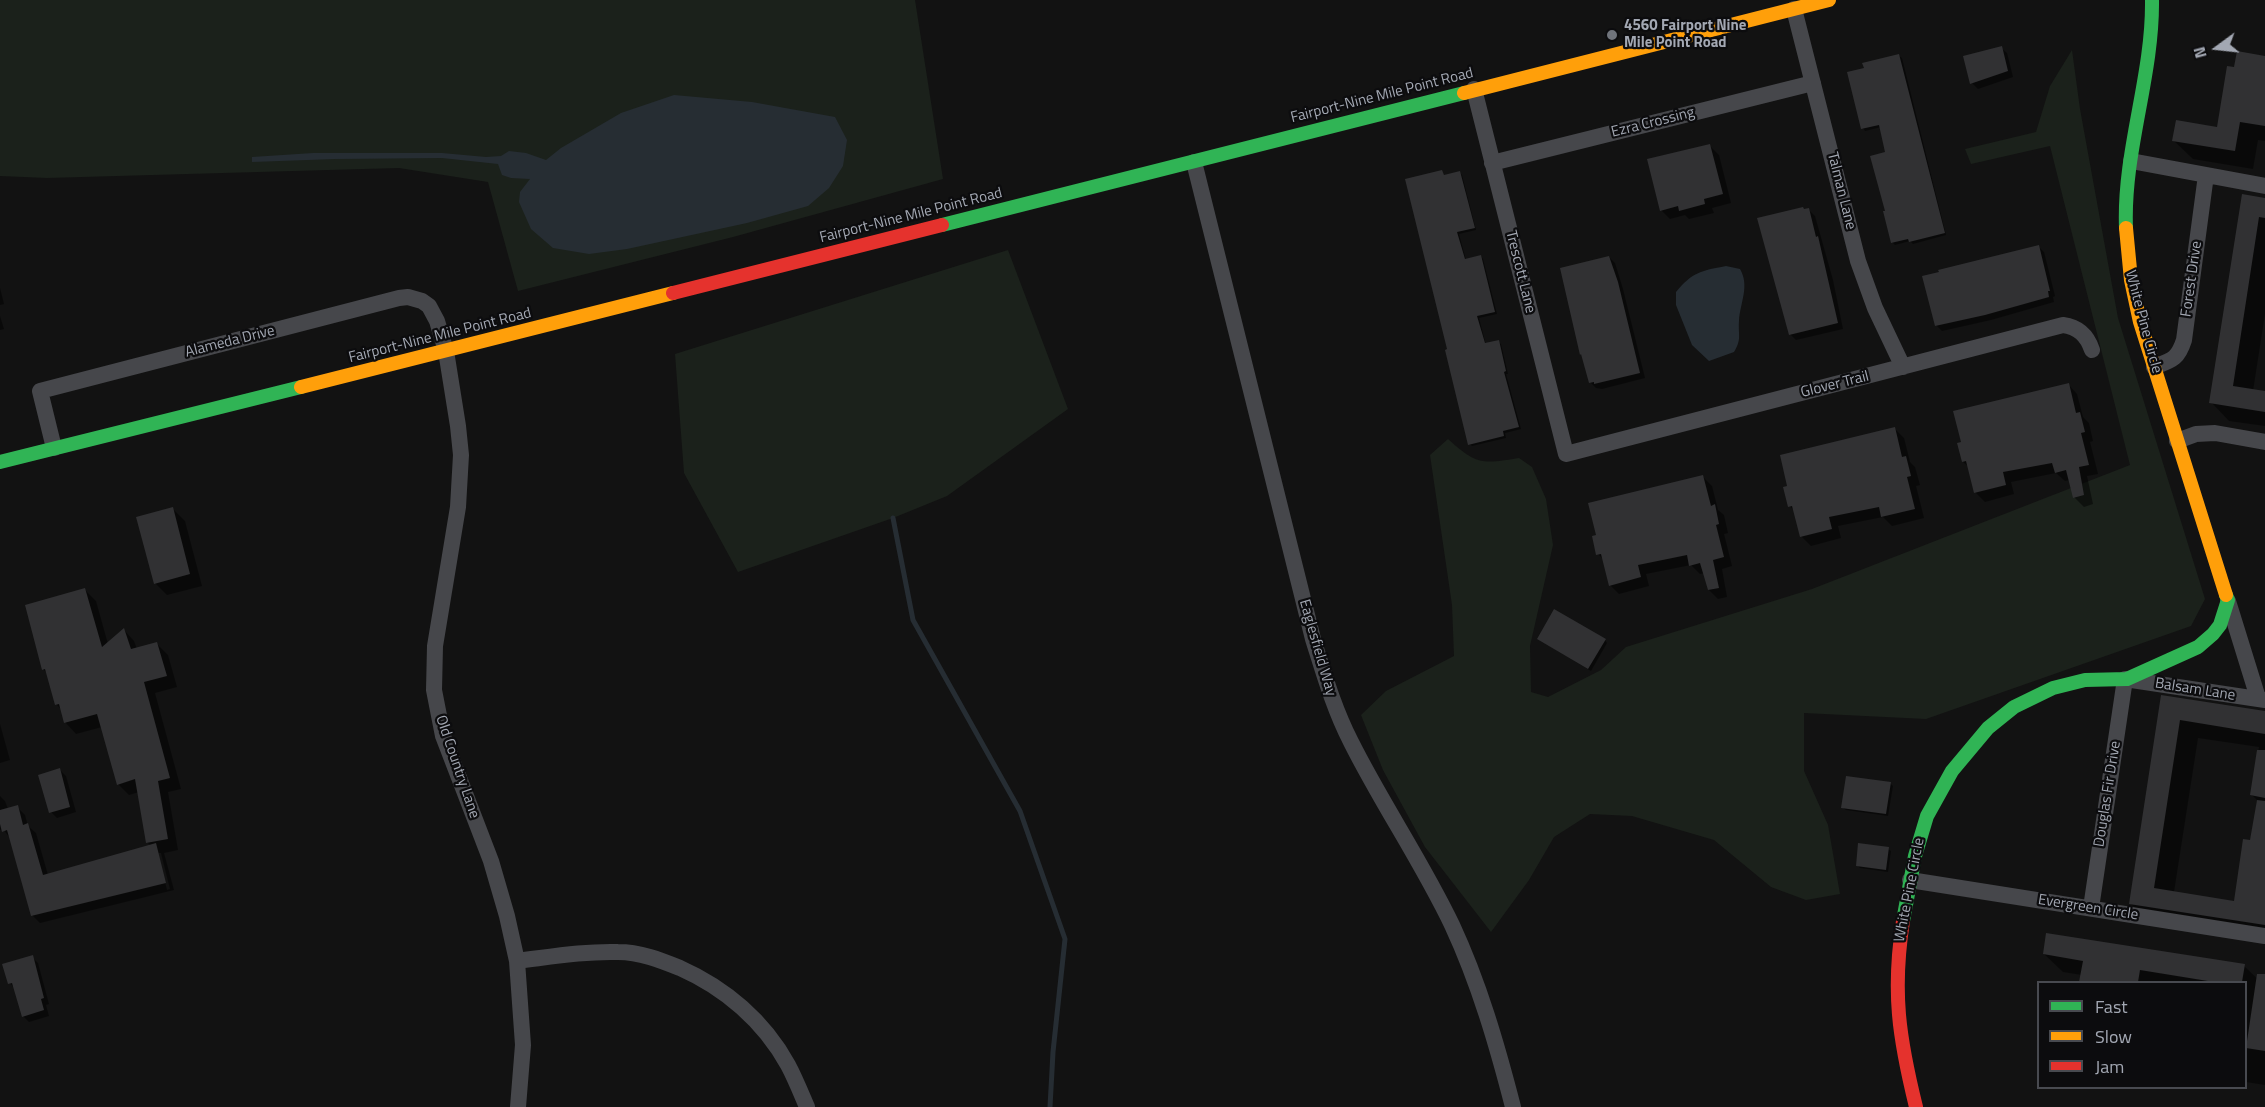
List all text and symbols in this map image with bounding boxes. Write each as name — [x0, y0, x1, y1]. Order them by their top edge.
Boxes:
place label: 4560 Fairport Nine Mile Point Road — [1624, 17, 1746, 52]
north arrow — [2187, 18, 2247, 78]
marker: 4560 Fairport Nine Mile Point Road — [1605, 28, 1619, 42]
text: N — [2187, 44, 2213, 61]
street label: Fairport-Nine Mile Point Road — [1289, 65, 1475, 127]
street label: Ezra Crossing — [1609, 104, 1697, 142]
street label: Talman Lane — [1823, 150, 1859, 232]
street label: Fairport-Nine Mile Point Road — [818, 185, 1004, 247]
street label: Trescott Lane — [1501, 229, 1539, 315]
street label: Forest Drive — [2178, 240, 2206, 318]
street label: White Pine Circle — [2121, 269, 2165, 375]
street label: Fairport-Nine Mile Point Road — [347, 305, 533, 367]
street label: Alameda Drive — [183, 322, 277, 362]
street label: Glover Trail — [1799, 368, 1871, 402]
street label: Eaglesfield Way — [1295, 598, 1339, 698]
street label: Balsam Lane — [2154, 675, 2236, 705]
street label: Old Country Lane — [431, 713, 483, 821]
street label: Douglas Fir Drive — [2091, 740, 2125, 848]
street label: White Pine Circle — [1891, 836, 1929, 944]
street label: Evergreen Circle — [2037, 891, 2139, 925]
legend — [2037, 981, 2247, 1089]
text: Fast — [2095, 993, 2128, 1020]
text: Slow — [2095, 1023, 2132, 1050]
text: Jam — [2095, 1053, 2124, 1080]

